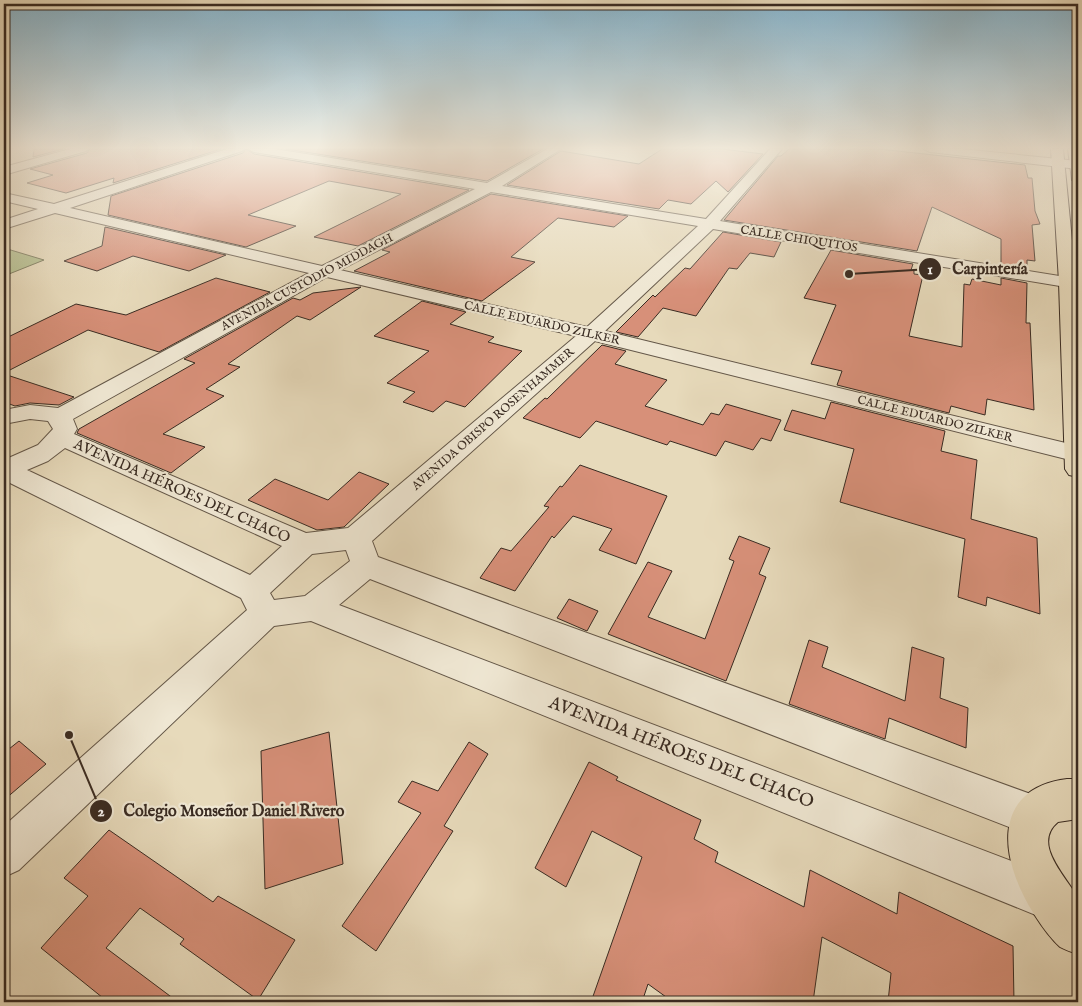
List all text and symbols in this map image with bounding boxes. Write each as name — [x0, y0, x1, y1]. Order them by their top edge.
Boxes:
street label: CALLE CHIQUITOS — [739, 222, 859, 256]
street label: AVENIDA CUSTODIO MIDDAGH — [217, 230, 396, 334]
callout: Carpintería — [917, 253, 1038, 284]
text: 1 — [927, 260, 933, 279]
text: Carpintería — [952, 260, 1029, 280]
street label: CALLE EDUARDO ZILKER — [463, 298, 622, 348]
street label: AVENIDA OBISPO ROSENHAMMER — [408, 344, 578, 494]
street label: CALLE EDUARDO ZILKER — [856, 392, 1015, 446]
street label: AVENIDA HÉROES DEL CHACO — [70, 434, 293, 548]
street label: AVENIDA HÉROES DEL CHACO — [544, 689, 818, 814]
callout: Colegio Monseñor Daniel Rivero — [89, 795, 355, 826]
text: 2 — [97, 802, 105, 821]
text: Colegio Monseñor Daniel Rivero — [124, 802, 345, 822]

